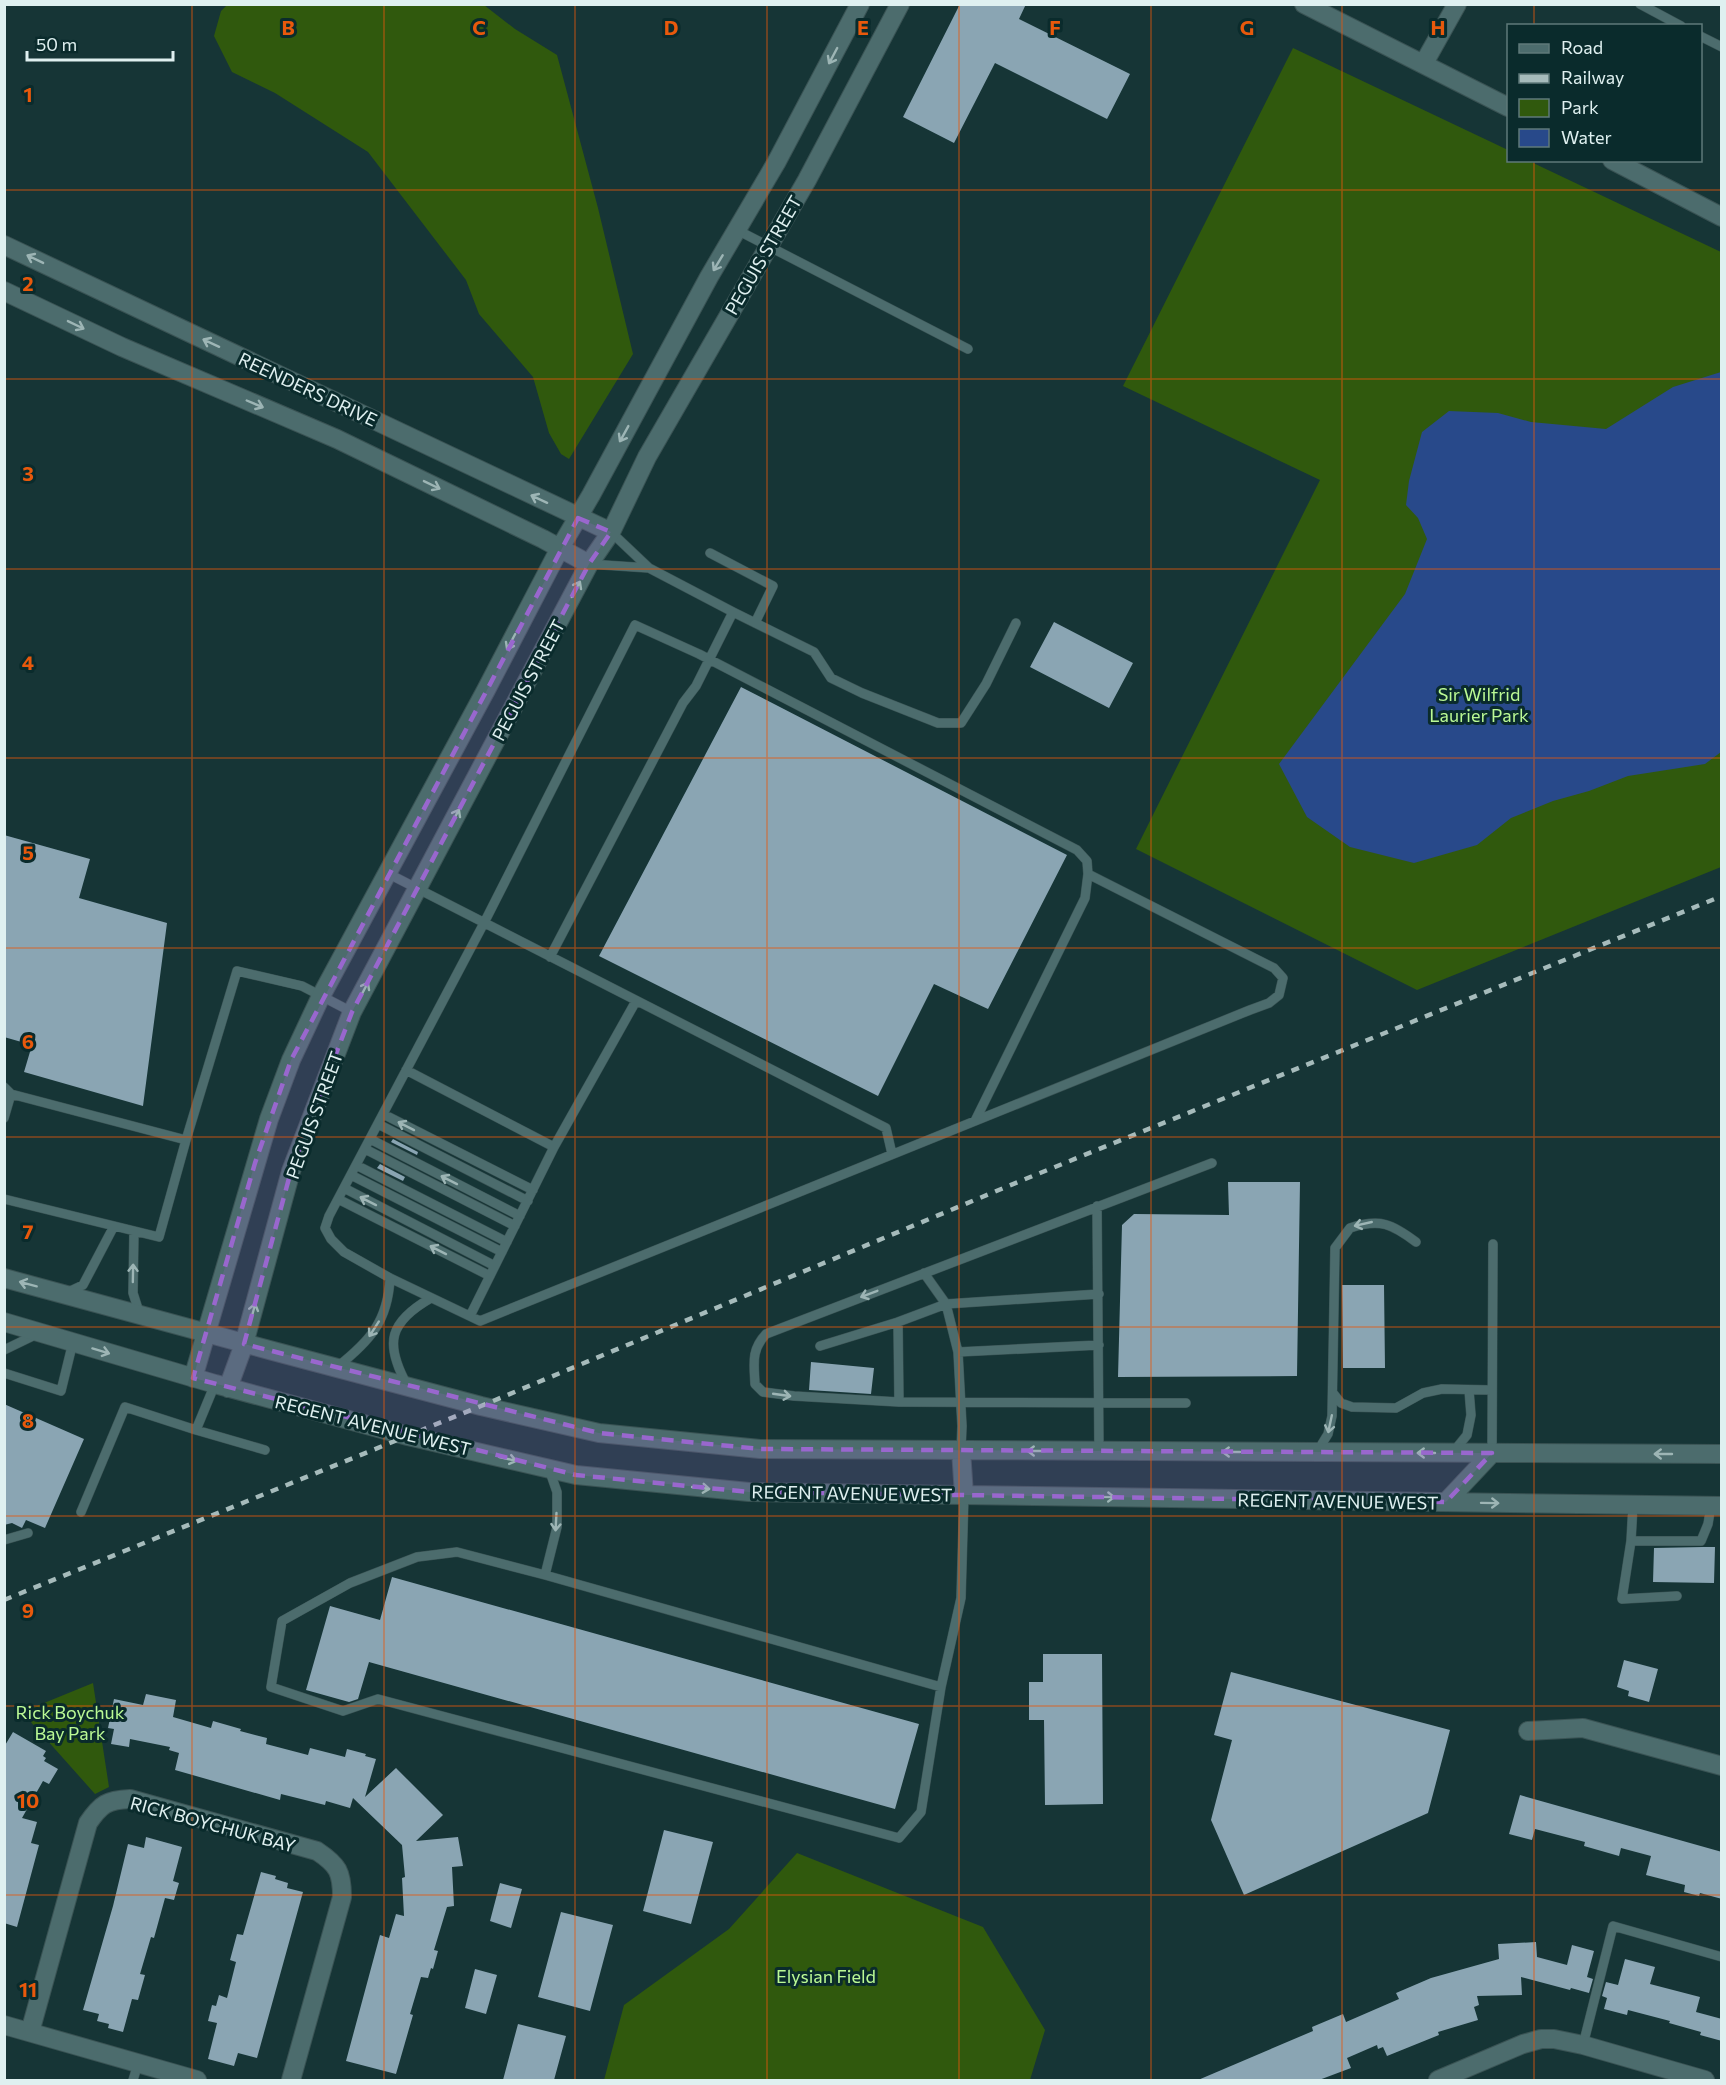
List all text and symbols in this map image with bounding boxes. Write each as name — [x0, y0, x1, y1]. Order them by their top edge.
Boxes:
text: B — [281, 15, 295, 39]
text: C — [472, 15, 486, 39]
text: D — [664, 15, 678, 39]
text: E — [857, 15, 869, 39]
text: F — [1049, 15, 1061, 39]
text: G — [1240, 15, 1254, 39]
text: H — [1431, 15, 1446, 39]
scale bar — [27, 24, 172, 62]
legend — [1507, 24, 1702, 162]
text: 50 m — [36, 33, 77, 55]
text: Road — [1561, 36, 1603, 58]
one-way arrow — [827, 47, 839, 64]
text: Railway — [1561, 66, 1624, 88]
text: 1 — [23, 82, 33, 106]
text: Park — [1561, 96, 1599, 118]
text: Water — [1561, 126, 1612, 148]
street label: PEGUIS STREET — [720, 191, 806, 319]
one-way arrow — [27, 253, 45, 265]
one-way arrow — [711, 254, 723, 271]
text: 2 — [22, 271, 34, 295]
one-way arrow — [67, 320, 85, 332]
one-way arrow — [203, 337, 221, 349]
street label: REENDERS DRIVE — [235, 347, 381, 431]
one-way arrow — [245, 398, 263, 410]
one-way arrow — [618, 425, 630, 442]
text: 3 — [22, 461, 34, 485]
one-way arrow — [422, 479, 440, 491]
one-way arrow — [531, 492, 549, 504]
one-way arrow — [571, 581, 582, 599]
street label: PEGUIS STREET — [487, 616, 569, 744]
one-way arrow — [504, 633, 516, 651]
text: 4 — [22, 650, 34, 674]
park label: Sir Wilfrid Laurier Park — [1429, 683, 1529, 726]
one-way arrow — [450, 809, 461, 827]
text: 5 — [22, 840, 34, 864]
one-way arrow — [359, 981, 370, 999]
text: 6 — [22, 1029, 34, 1053]
street label: PEGUIS STREET — [281, 1048, 347, 1182]
one-way arrow — [397, 1120, 415, 1131]
one-way arrow — [441, 1174, 458, 1186]
one-way arrow — [360, 1195, 378, 1206]
text: 7 — [23, 1219, 34, 1243]
one-way arrow — [1354, 1219, 1373, 1231]
one-way arrow — [430, 1244, 447, 1256]
one-way arrow — [128, 1264, 139, 1284]
one-way arrow — [19, 1278, 38, 1289]
one-way arrow — [861, 1289, 879, 1300]
one-way arrow — [248, 1303, 259, 1322]
one-way arrow — [368, 1321, 380, 1337]
one-way arrow — [91, 1346, 110, 1357]
one-way arrow — [771, 1389, 791, 1400]
street label: REGENT AVENUE WEST — [273, 1390, 473, 1460]
text: 8 — [22, 1408, 34, 1432]
one-way arrow — [1324, 1414, 1335, 1434]
one-way arrow — [1027, 1445, 1047, 1457]
one-way arrow — [1222, 1446, 1242, 1458]
one-way arrow — [1417, 1447, 1437, 1459]
one-way arrow — [1654, 1448, 1674, 1460]
one-way arrow — [499, 1454, 518, 1466]
street label: REGENT AVENUE WEST — [751, 1480, 953, 1506]
one-way arrow — [691, 1483, 710, 1494]
street label: REGENT AVENUE WEST — [1237, 1488, 1439, 1514]
one-way arrow — [1095, 1491, 1115, 1503]
one-way arrow — [1479, 1497, 1499, 1509]
one-way arrow — [551, 1511, 562, 1531]
text: 9 — [22, 1598, 34, 1622]
park label: Rick Boychuk Bay Park — [16, 1701, 125, 1744]
text: 10 — [17, 1788, 39, 1812]
street label: RICK BOYCHUK BAY — [128, 1791, 298, 1857]
park label: Elysian Field — [776, 1965, 876, 1987]
text: 11 — [19, 1977, 37, 2001]

